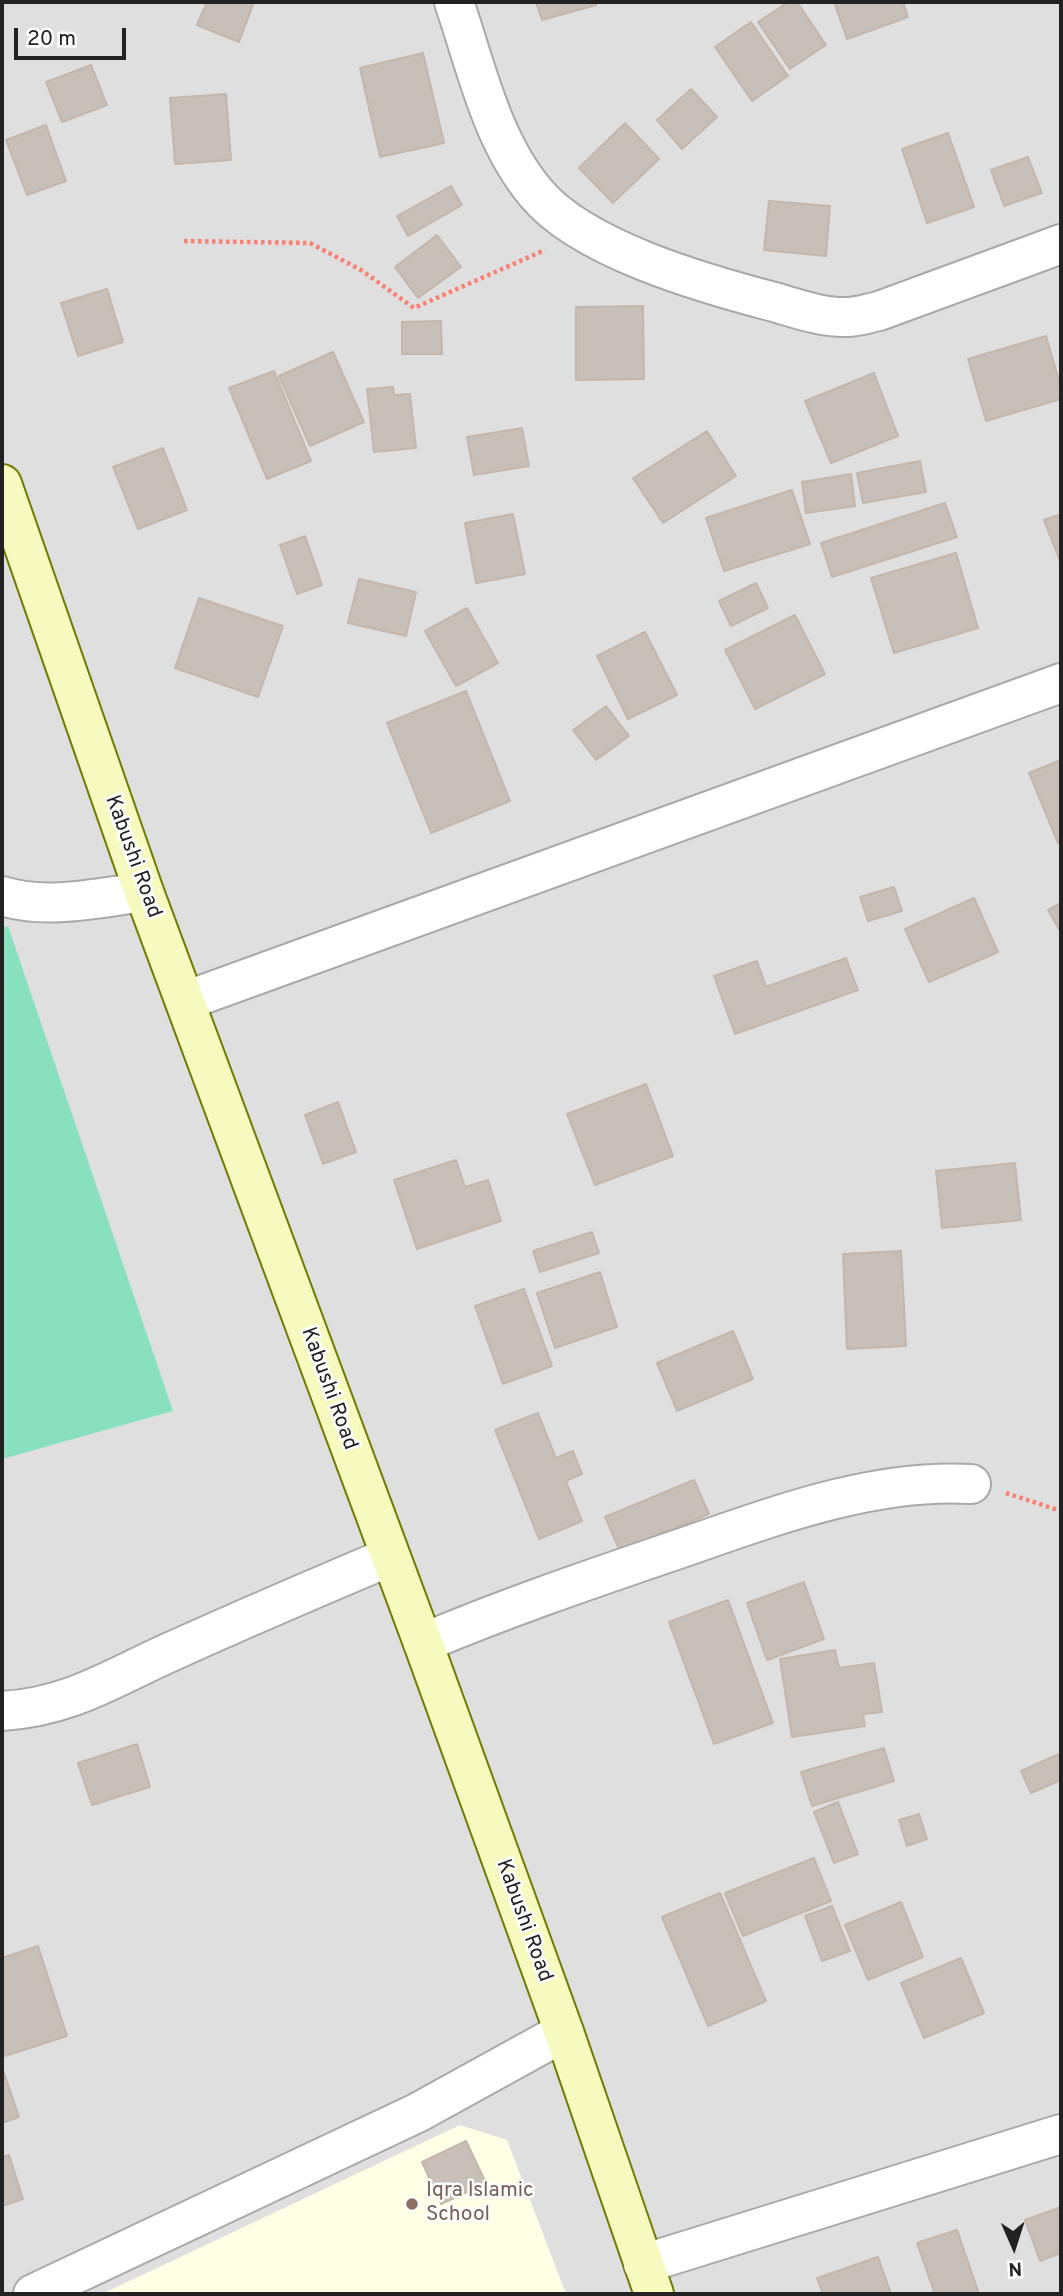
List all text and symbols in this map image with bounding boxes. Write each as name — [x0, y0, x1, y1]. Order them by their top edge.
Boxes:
scale bar — [18, 14, 130, 58]
text: 20 m — [27, 26, 76, 53]
street label: Kabushi Road — [98, 792, 166, 922]
street label: Kabushi Road — [294, 1324, 362, 1454]
street label: Kabushi Road — [489, 1856, 557, 1986]
place label: Iqra Islamic School — [426, 2179, 533, 2229]
marker: Iqra Islamic School — [404, 2196, 420, 2212]
north arrow — [979, 2212, 1049, 2282]
text: N — [1008, 2256, 1023, 2280]

